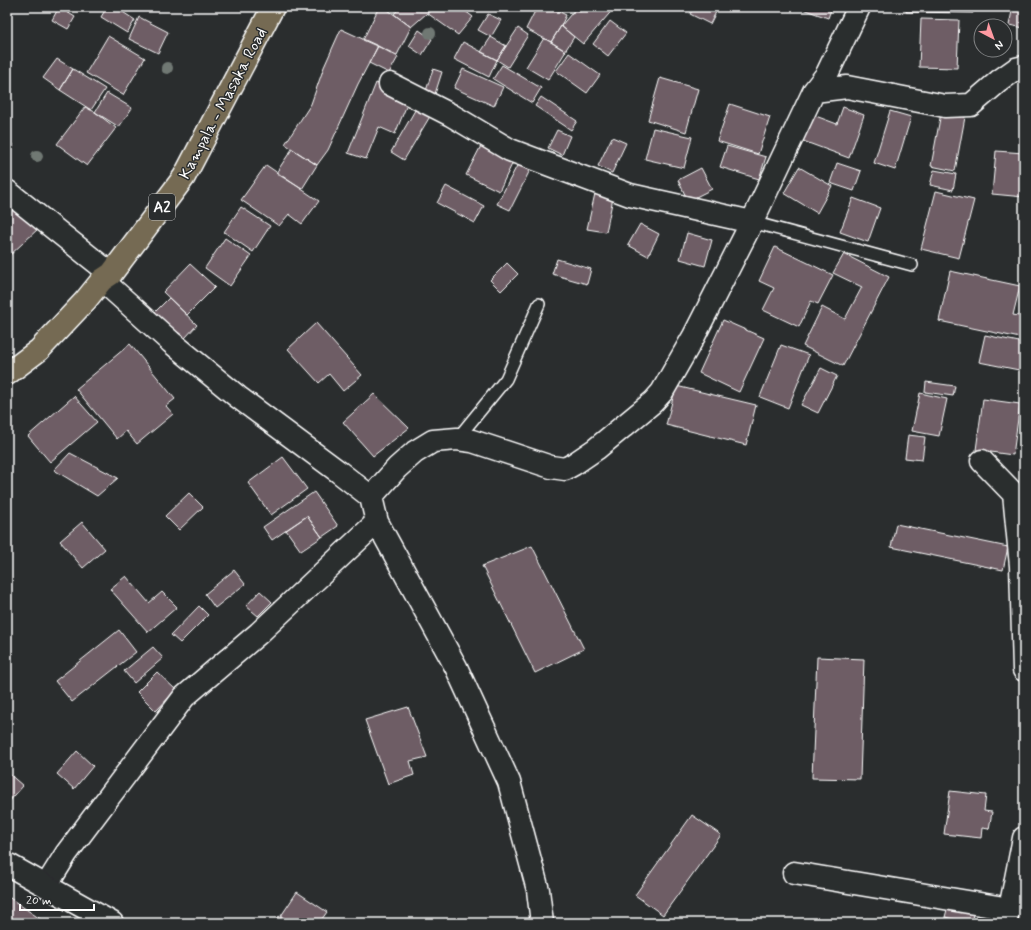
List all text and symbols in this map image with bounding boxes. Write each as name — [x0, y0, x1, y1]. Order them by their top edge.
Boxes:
north arrow — [973, 18, 1013, 58]
street label: Kampala - Masaka Road — [174, 24, 272, 183]
text: N — [992, 37, 1006, 52]
road number: A2 — [149, 194, 175, 220]
scale bar — [20, 886, 94, 912]
text: 20 m — [26, 893, 52, 909]

